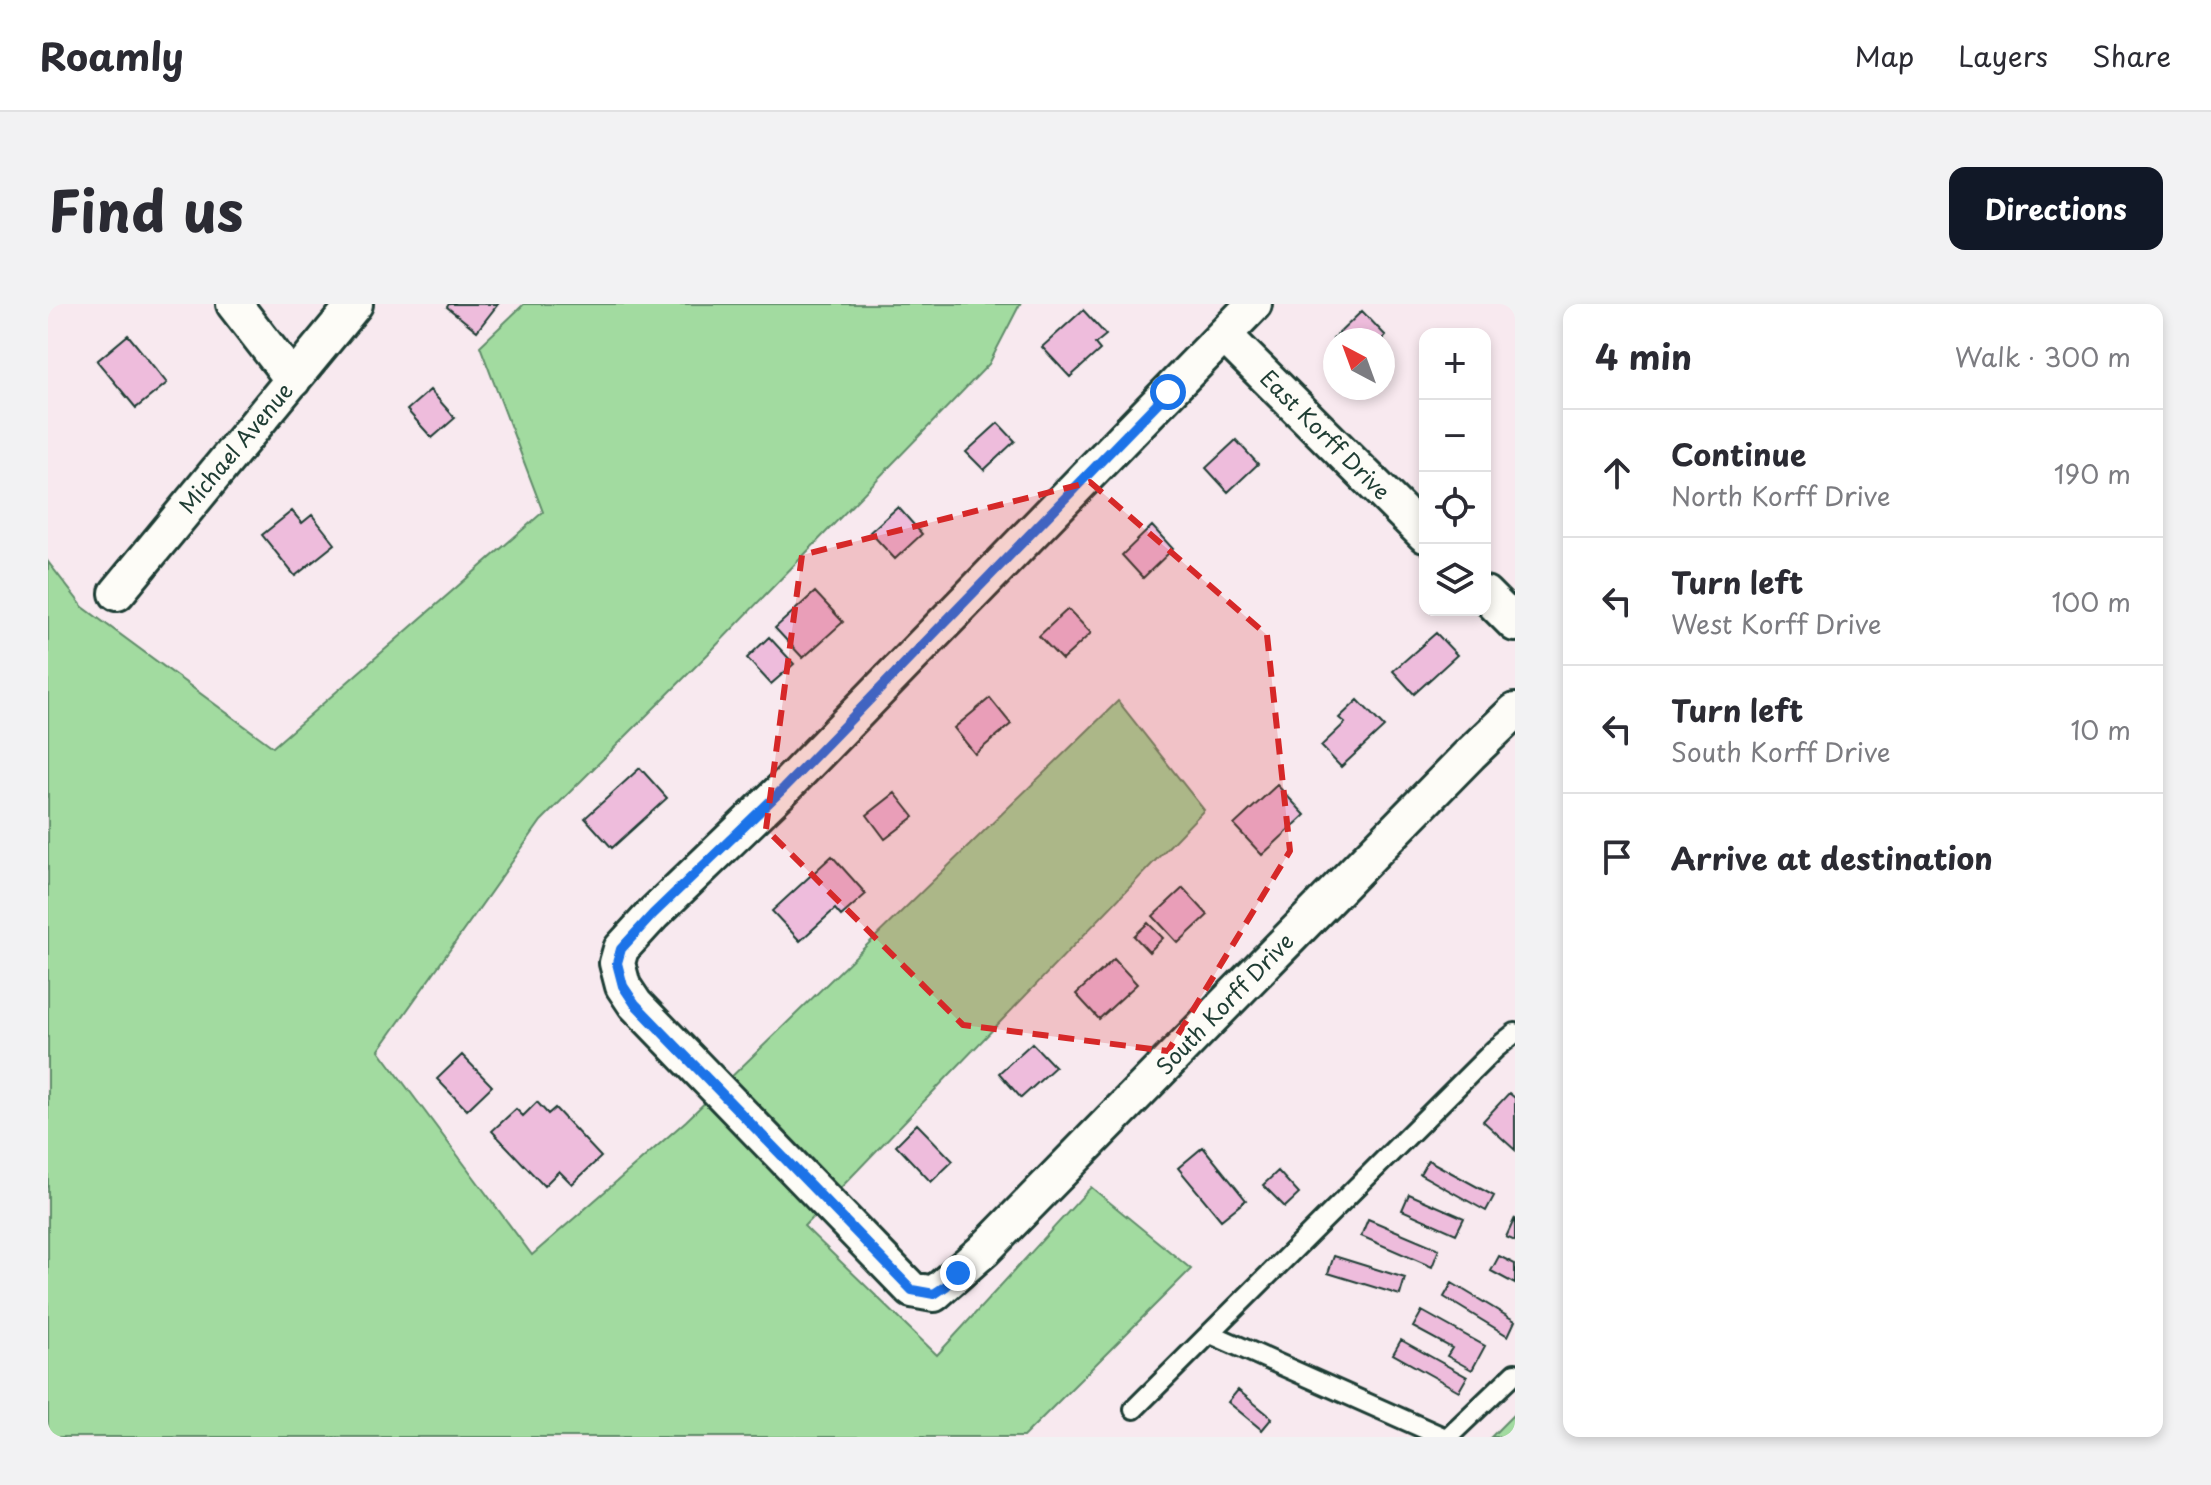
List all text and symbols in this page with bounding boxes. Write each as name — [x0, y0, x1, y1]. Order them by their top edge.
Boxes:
text: Roamly — [40, 27, 184, 84]
text: Map — [1854, 34, 1914, 77]
text: Layers — [1958, 34, 2048, 77]
text: Share — [2092, 34, 2171, 77]
text: Find us — [48, 166, 244, 251]
button: Directions — [1949, 167, 2163, 250]
north arrow — [1323, 328, 1395, 400]
map controls — [1419, 328, 1491, 616]
button: + — [1419, 328, 1491, 400]
text: 4 min — [1595, 330, 1692, 382]
text: Walk · 300 m — [1955, 337, 2131, 376]
street label: East Korff Drive — [1253, 361, 1399, 507]
street label: Michael Avenue — [170, 374, 300, 520]
route start — [1150, 374, 1186, 410]
button: − — [1419, 400, 1491, 472]
text: Continue — [1671, 431, 1806, 476]
icon: ahead — [1595, 451, 1639, 495]
text: 190 m — [2054, 454, 2131, 493]
button: locate — [1419, 472, 1491, 544]
text: North Korff Drive — [1671, 476, 1891, 515]
button: layers — [1419, 544, 1491, 616]
text: Turn left — [1671, 559, 1803, 604]
icon: left — [1595, 579, 1639, 623]
text: 100 m — [2051, 582, 2131, 621]
text: West Korff Drive — [1671, 604, 1882, 643]
text: Turn left — [1671, 687, 1803, 732]
icon: left — [1595, 707, 1639, 751]
text: 10 m — [2070, 710, 2131, 749]
text: South Korff Drive — [1671, 732, 1891, 771]
icon: arrive — [1595, 835, 1639, 879]
text: Arrive at destination — [1671, 835, 1993, 880]
street label: South Korff Drive — [1147, 925, 1300, 1081]
route end — [940, 1255, 976, 1291]

